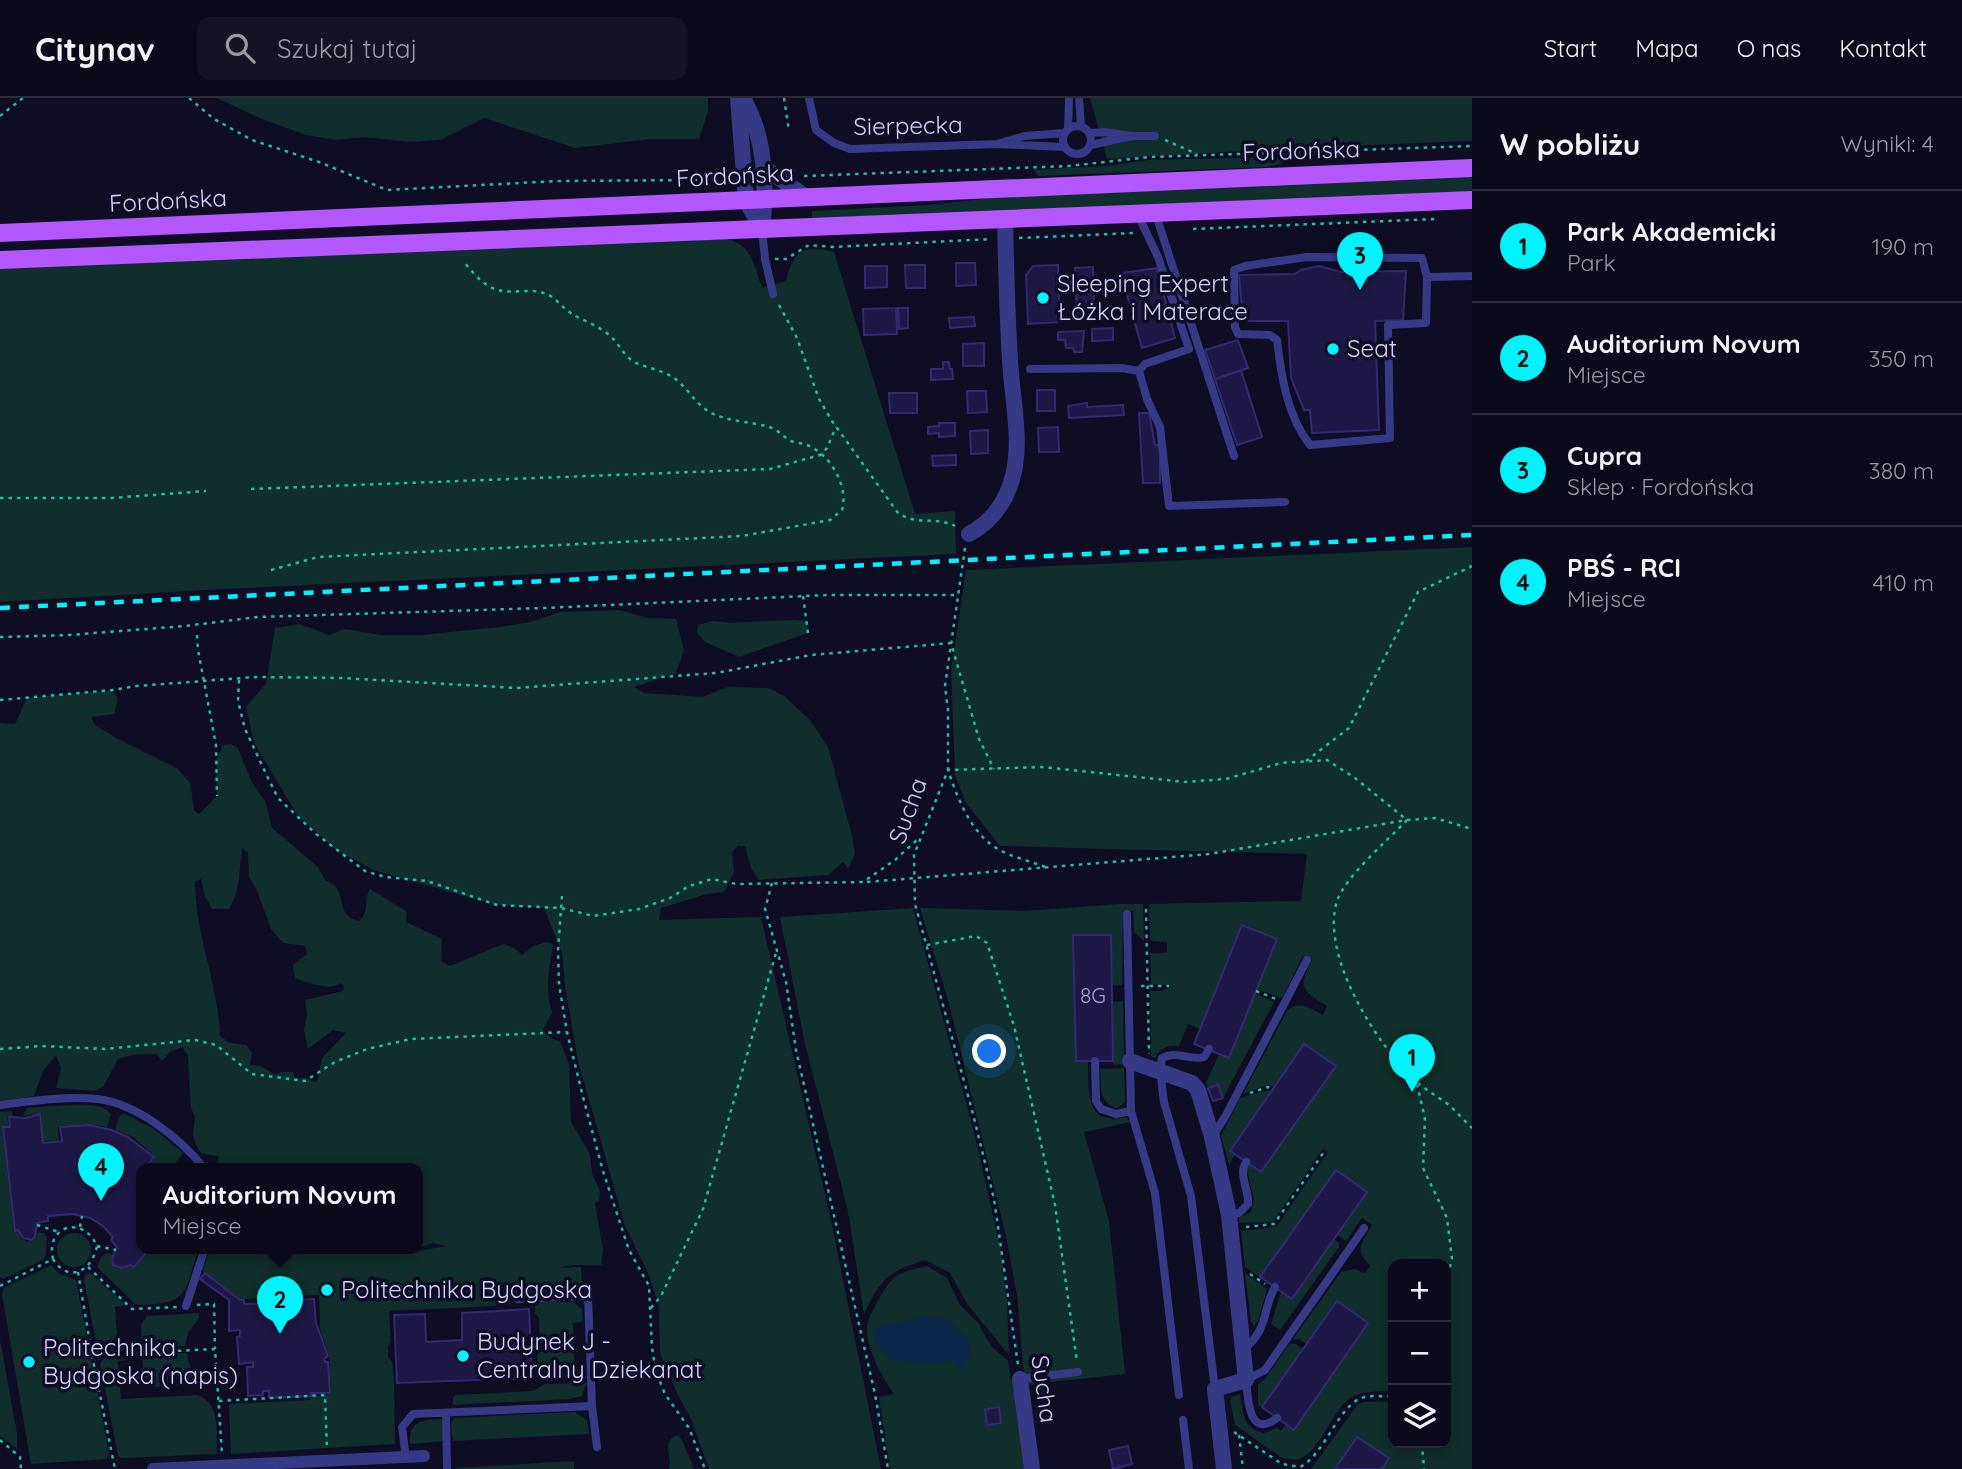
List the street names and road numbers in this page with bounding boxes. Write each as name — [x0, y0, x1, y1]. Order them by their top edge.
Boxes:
street label: Sierpecka — [853, 109, 963, 141]
street label: Fordońska — [1242, 133, 1360, 167]
street label: Fordońska — [675, 157, 795, 193]
street label: Fordońska — [108, 182, 228, 218]
street label: Sucha — [881, 774, 933, 848]
street label: Sucha — [1025, 1353, 1065, 1425]

